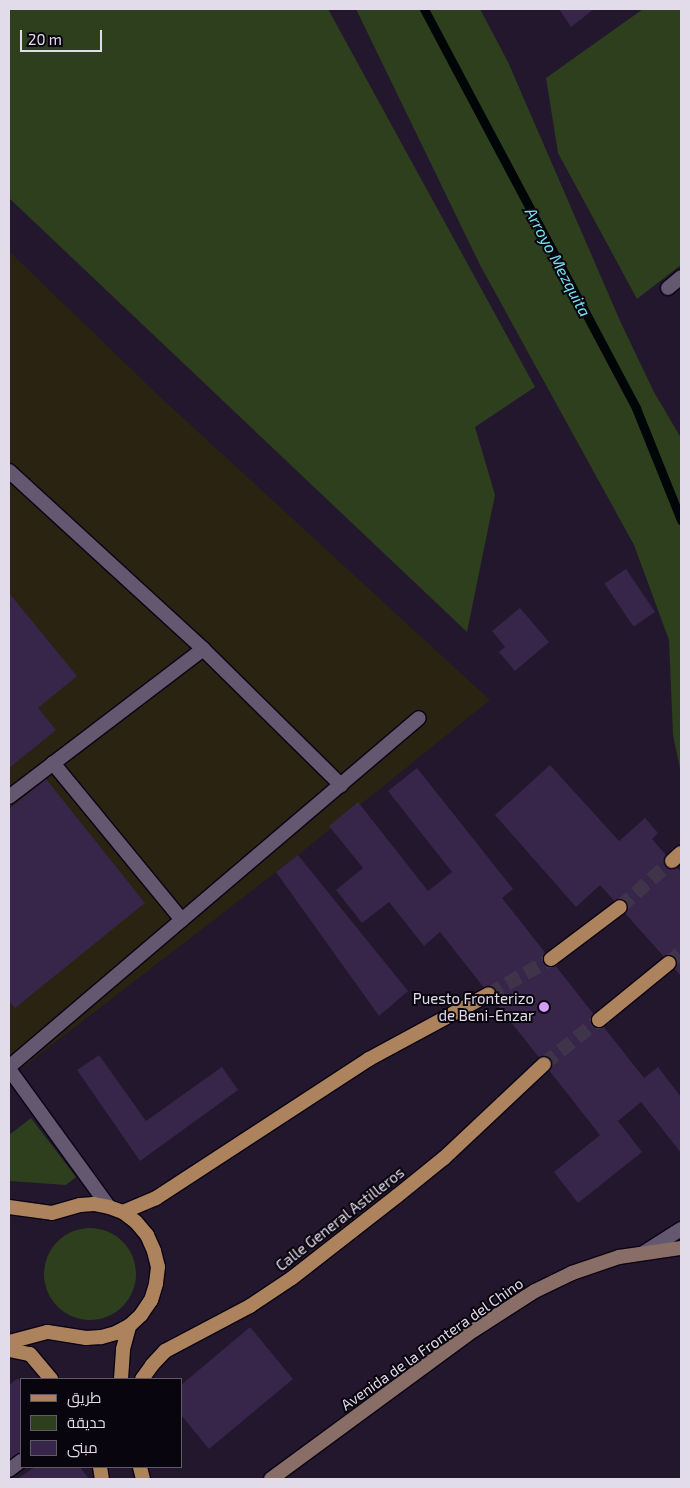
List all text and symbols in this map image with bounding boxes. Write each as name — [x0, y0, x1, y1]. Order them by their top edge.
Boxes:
scale bar — [22, 20, 105, 52]
text: 20 m — [28, 30, 62, 48]
water label: Arroyo Mezquita — [521, 204, 595, 320]
place label: Puesto Fronterizo de Beni-Enzar — [413, 989, 534, 1024]
marker: Puesto Fronterizo de Beni-Enzar — [538, 1001, 550, 1013]
street label: Calle General Astilleros — [272, 1163, 408, 1275]
street label: Avenida de la Frontera del Chino — [337, 1274, 527, 1414]
legend — [20, 1378, 182, 1468]
text: طريق — [67, 1388, 101, 1406]
text: حديقة — [67, 1413, 106, 1431]
text: مبنى — [67, 1438, 98, 1456]

